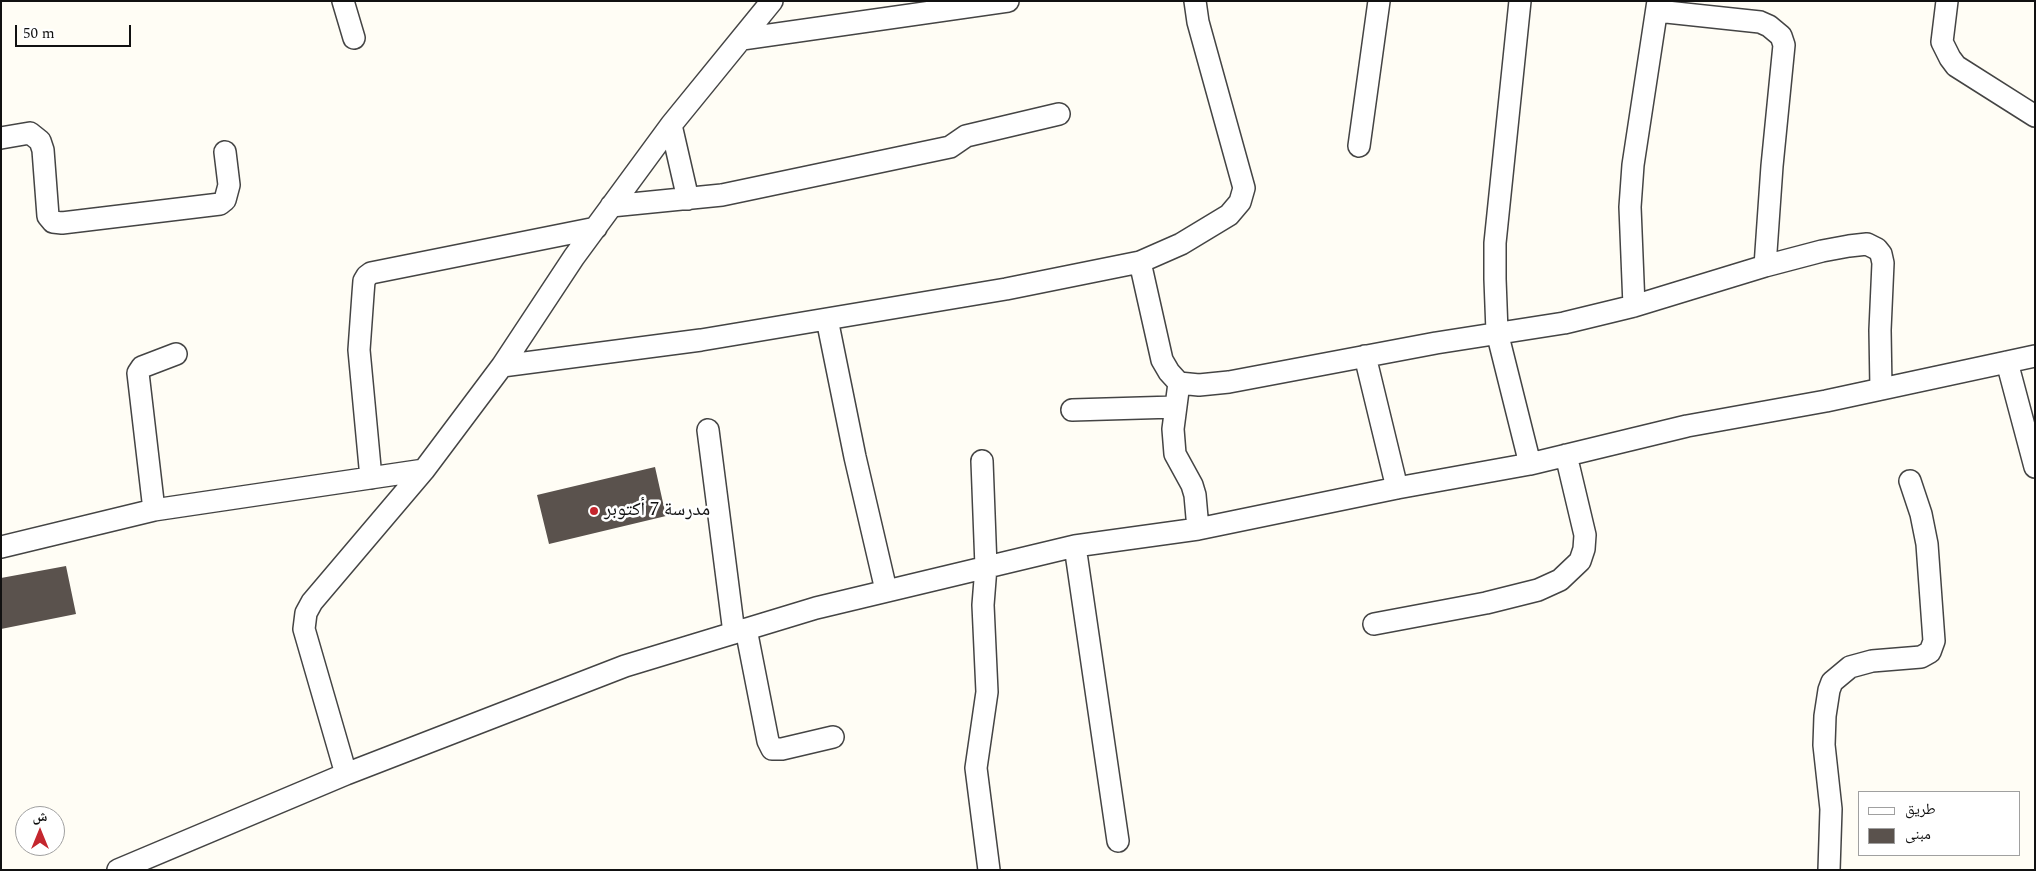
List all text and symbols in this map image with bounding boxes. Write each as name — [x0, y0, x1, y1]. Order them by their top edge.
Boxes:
scale bar — [18, 15, 134, 47]
text: 50 m — [23, 22, 55, 45]
place label: مدرسة 7 أكتوبر — [604, 500, 710, 522]
marker: مدرسة 7 أكتوبر — [588, 505, 600, 517]
legend — [1858, 791, 2021, 856]
text: طريق — [1905, 798, 1936, 821]
north arrow — [15, 806, 65, 856]
text: ش — [33, 806, 47, 827]
text: مبنى — [1905, 823, 1931, 846]

